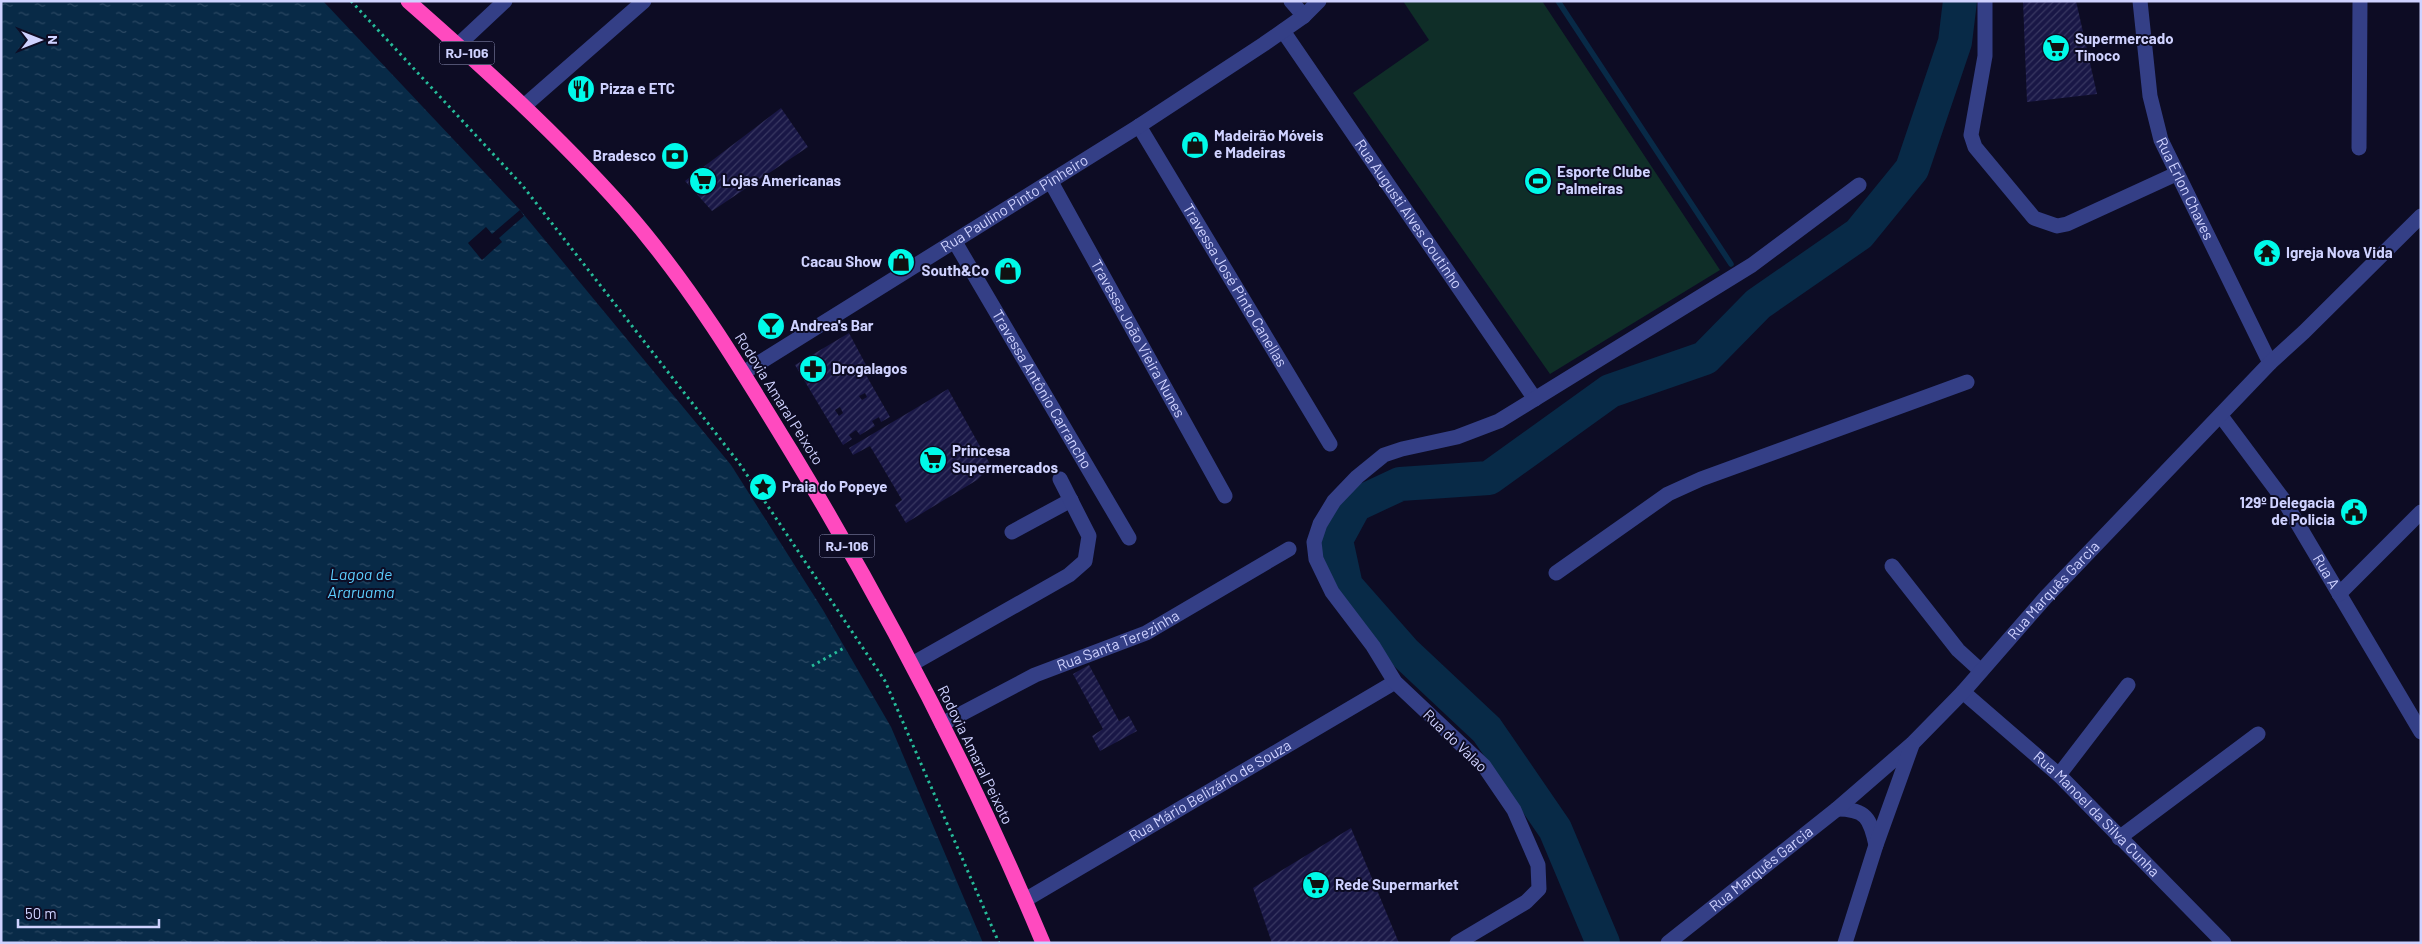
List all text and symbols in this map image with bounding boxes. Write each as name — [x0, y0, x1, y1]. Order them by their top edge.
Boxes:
north arrow — [15, 15, 65, 65]
place label: Supermercado Tinoco — [2075, 29, 2174, 64]
supermarket icon: Supermercado Tinoco — [2041, 33, 2071, 63]
text: N — [45, 35, 62, 45]
road number: RJ-106 — [440, 42, 494, 64]
restaurant icon: Pizza e ETC — [566, 74, 596, 104]
place label: Pizza e ETC — [600, 79, 675, 97]
place label: Madeirão Móveis e Madeiras — [1214, 126, 1324, 161]
shop icon: Madeirão Móveis e Madeiras — [1180, 130, 1210, 160]
street label: Rua Erlon Chaves — [2153, 134, 2218, 242]
street label: Rua Augusti Alves Coutinho — [1352, 135, 1467, 292]
bank icon: Bradesco — [660, 141, 690, 171]
place label: Bradesco — [593, 146, 656, 164]
street label: Rua Paulino Pinto Pinheiro — [937, 150, 1091, 256]
place label: Esporte Clube Palmeiras — [1557, 162, 1650, 197]
supermarket icon: Lojas Americanas — [688, 166, 718, 196]
sports icon: Esporte Clube Palmeiras — [1523, 166, 1553, 196]
place label: Lojas Americanas — [722, 171, 842, 189]
street label: Travessa José Pinto Canellas — [1180, 200, 1292, 370]
temple icon: Igreja Nova Vida — [2252, 238, 2282, 268]
place label: Igreja Nova Vida — [2286, 243, 2393, 261]
shop icon: Cacau Show — [886, 247, 916, 277]
place label: Cacau Show — [801, 252, 882, 270]
shop icon: South&Co — [993, 256, 1023, 286]
street label: Travessa João Vieira Nunes — [1088, 256, 1190, 420]
place label: South&Co — [922, 261, 989, 279]
street label: Travessa Antônio Carrancho — [989, 306, 1096, 472]
bar icon: Andrea's Bar — [756, 311, 786, 341]
place label: Andrea's Bar — [790, 316, 874, 334]
street label: Rodovia Amaral Peixoto — [732, 329, 828, 468]
pharmacy icon: Drogalagos — [798, 354, 828, 384]
place label: Drogalagos — [832, 359, 908, 377]
place label: Princesa Supermercados — [952, 441, 1059, 476]
supermarket icon: Princesa Supermercados — [918, 445, 948, 475]
place icon: Praia do Popeye — [748, 472, 778, 502]
place label: Praia do Popeye — [782, 477, 888, 495]
place label: 129º Delegacia de Policia — [2240, 493, 2335, 528]
public building icon: 129º Delegacia de Policia — [2339, 497, 2369, 527]
road number: RJ-106 — [820, 534, 874, 558]
street label: Rua Marquês Garcia — [2003, 537, 2103, 643]
street label: Rua A — [2310, 551, 2344, 592]
water label: Lagoa de Araruama — [327, 564, 395, 601]
street label: Rua Santa Terezinha — [1054, 606, 1182, 674]
street label: Rodovia Amaral Peixoto — [934, 682, 1017, 827]
street label: Rua do Valao — [1420, 705, 1492, 775]
street label: Rua Mário Belizário de Souza — [1126, 735, 1294, 845]
street label: Rua Manoel da Silva Cunha — [2030, 747, 2164, 880]
street label: Rua Marquês Garcia — [1705, 822, 1816, 915]
supermarket icon: Rede Supermarket — [1301, 870, 1331, 900]
place label: Rede Supermarket — [1335, 875, 1459, 893]
scale bar — [18, 896, 159, 928]
text: 50 m — [25, 904, 57, 922]

